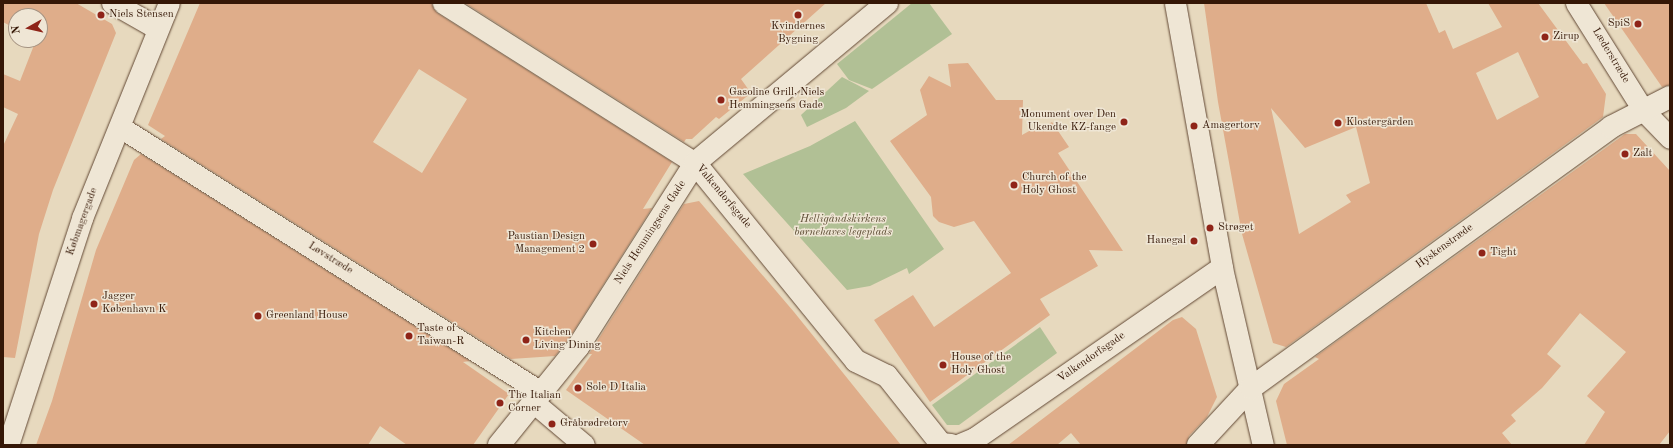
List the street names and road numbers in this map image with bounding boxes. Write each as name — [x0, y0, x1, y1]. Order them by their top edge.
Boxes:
street label: Læderstræde — [1588, 26, 1632, 86]
street label: Valkendorfsgade — [693, 162, 753, 232]
street label: Niels Hemmingsens Gade — [612, 179, 690, 287]
street label: Købmagergade — [65, 186, 101, 258]
street label: Hyskenstræde — [1414, 222, 1476, 272]
street label: Løvstræde — [305, 240, 355, 278]
street label: Valkendorfsgade — [1056, 330, 1128, 386]

